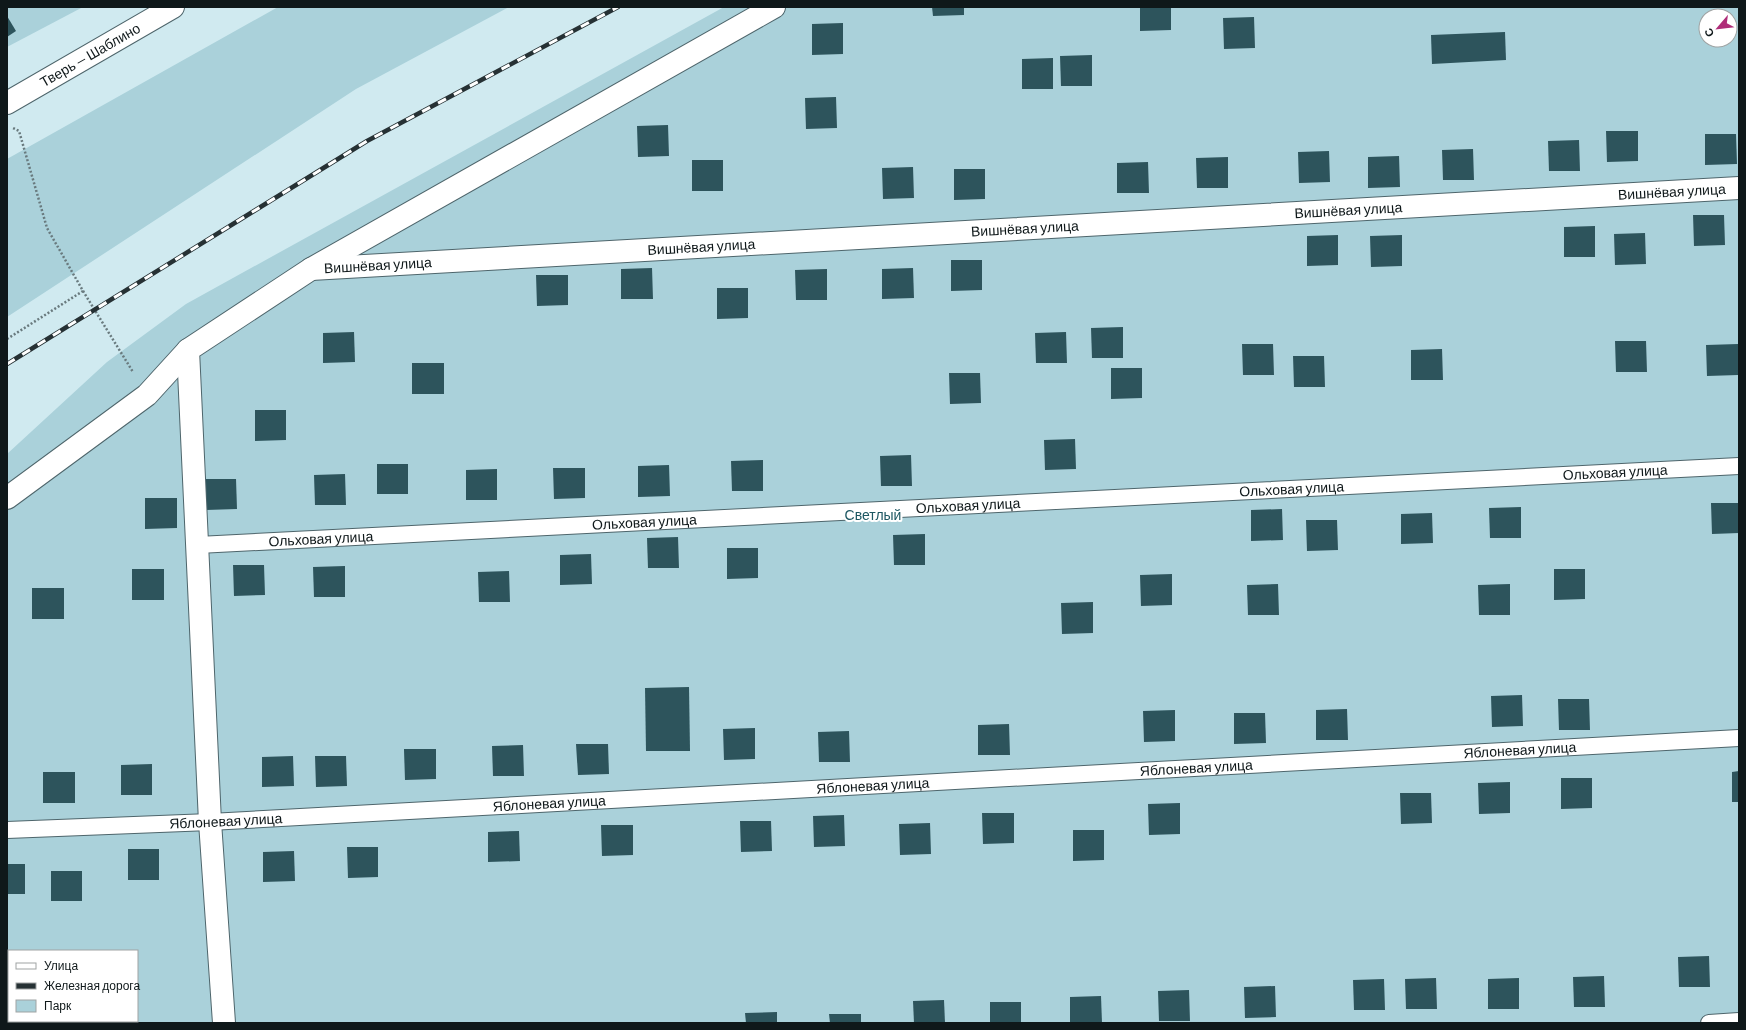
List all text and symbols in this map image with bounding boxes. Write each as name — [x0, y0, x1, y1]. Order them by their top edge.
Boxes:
north arrow — [1698, 8, 1738, 48]
street label: Тверь — Шаблино — [37, 19, 143, 90]
text: С — [1701, 26, 1716, 39]
street label: Вишнёвая улица — [1617, 180, 1726, 203]
street label: Вишнёвая улица — [1294, 198, 1403, 221]
street label: Вишнёвая улица — [970, 216, 1079, 240]
street label: Вишнёвая улица — [647, 235, 756, 258]
street label: Вишнёвая улица — [323, 253, 432, 276]
street label: Ольховая улица — [1562, 461, 1668, 483]
street label: Ольховая улица — [1239, 477, 1345, 500]
street label: Ольховая улица — [915, 494, 1021, 516]
park label: Светлый — [845, 506, 901, 523]
street label: Ольховая улица — [592, 510, 697, 533]
street label: Ольховая улица — [268, 527, 374, 549]
street label: Яблоневая улица — [1463, 738, 1577, 761]
street label: Яблоневая улица — [1139, 756, 1254, 779]
street label: Яблоневая улица — [816, 773, 930, 797]
street label: Яблоневая улица — [492, 791, 606, 814]
street label: Яблоневая улица — [169, 809, 283, 832]
legend — [8, 950, 138, 1022]
text: Улица — [44, 958, 78, 973]
text: Железная дорога — [44, 978, 140, 993]
text: Парк — [44, 998, 72, 1013]

